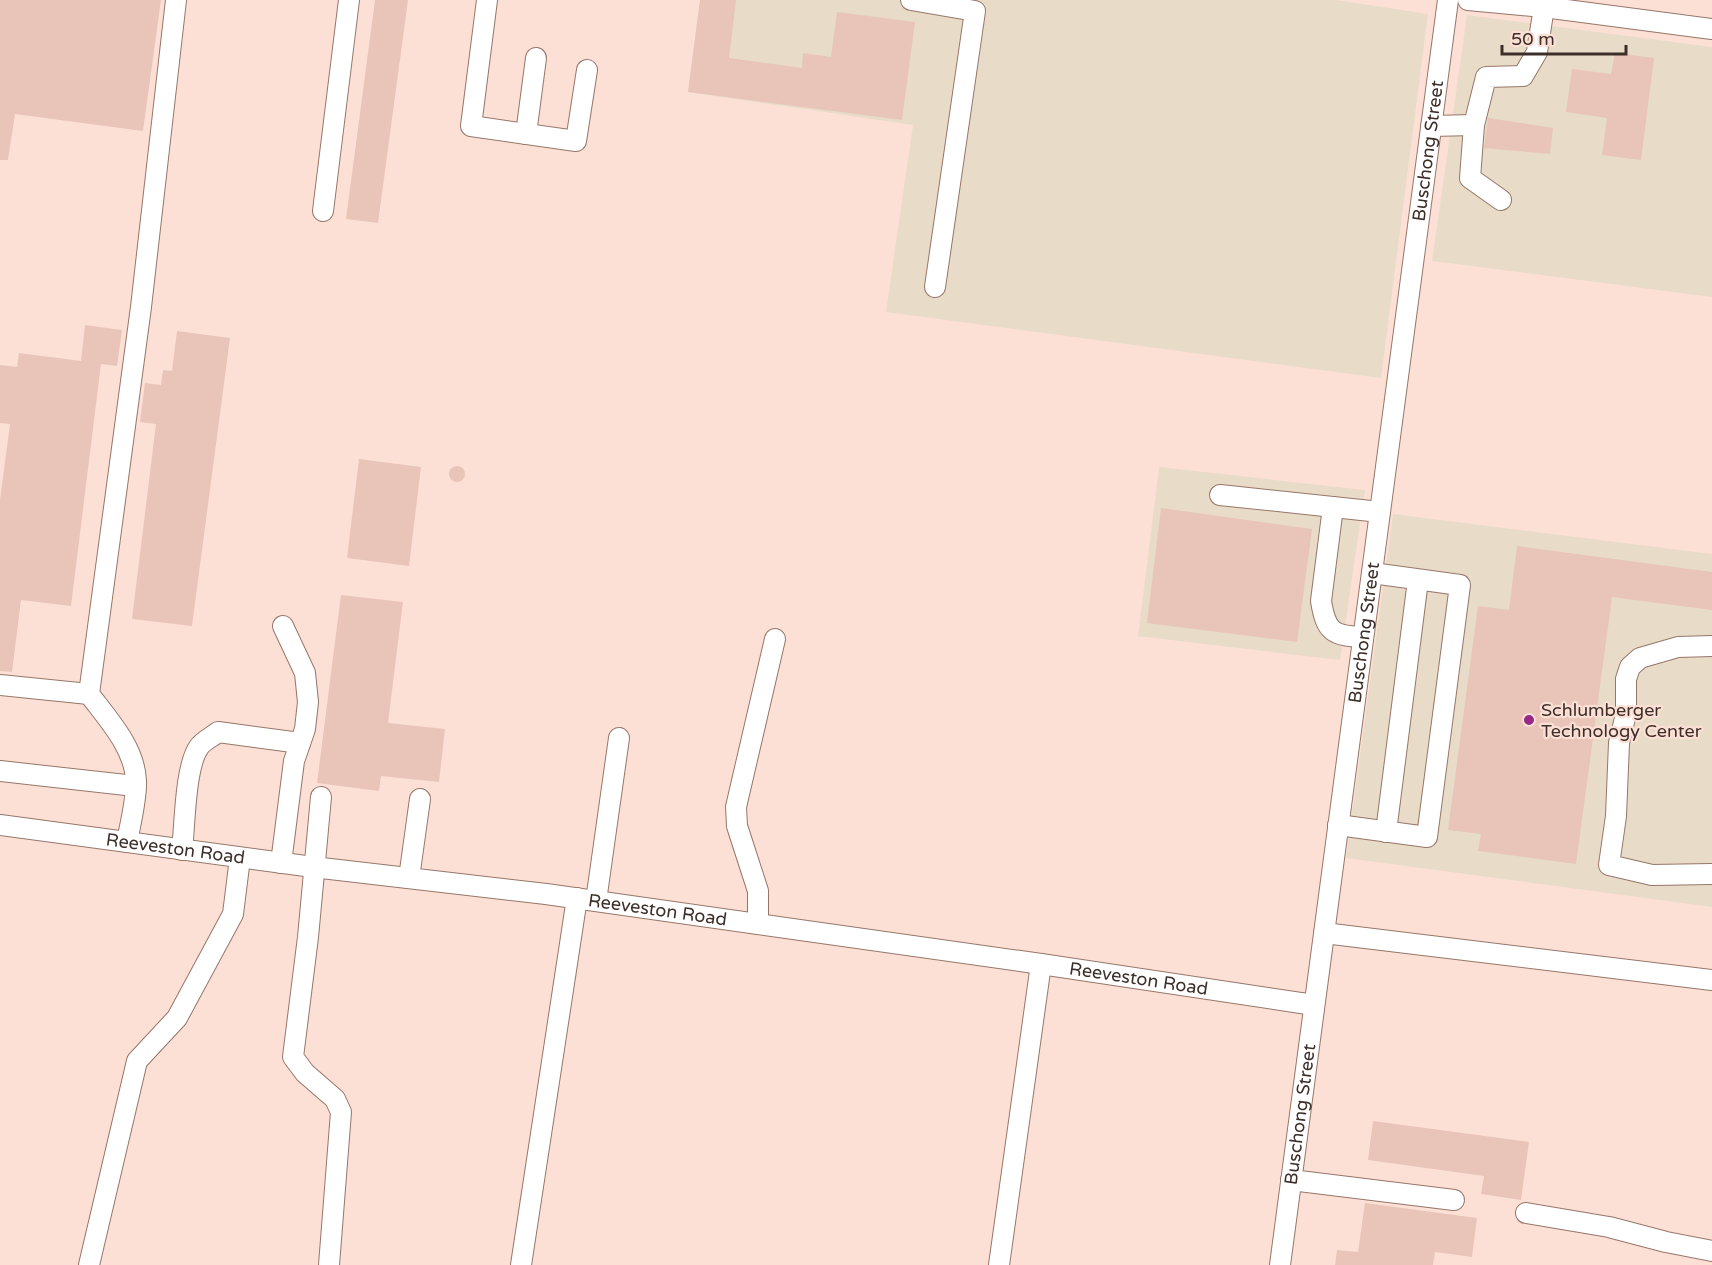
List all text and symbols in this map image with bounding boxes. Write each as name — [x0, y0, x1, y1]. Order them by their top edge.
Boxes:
scale bar — [1502, 18, 1626, 56]
text: 50 m — [1511, 28, 1555, 50]
street label: Buschong Street — [1408, 79, 1448, 223]
street label: Buschong Street — [1344, 561, 1384, 704]
place label: Schlumberger Technology Center — [1541, 699, 1702, 742]
marker: Schlumberger Technology Center — [1522, 713, 1536, 727]
street label: Reeveston Road — [105, 828, 246, 869]
street label: Reeveston Road — [587, 889, 728, 930]
street label: Reeveston Road — [1068, 957, 1209, 1000]
street label: Buschong Street — [1280, 1042, 1320, 1186]

